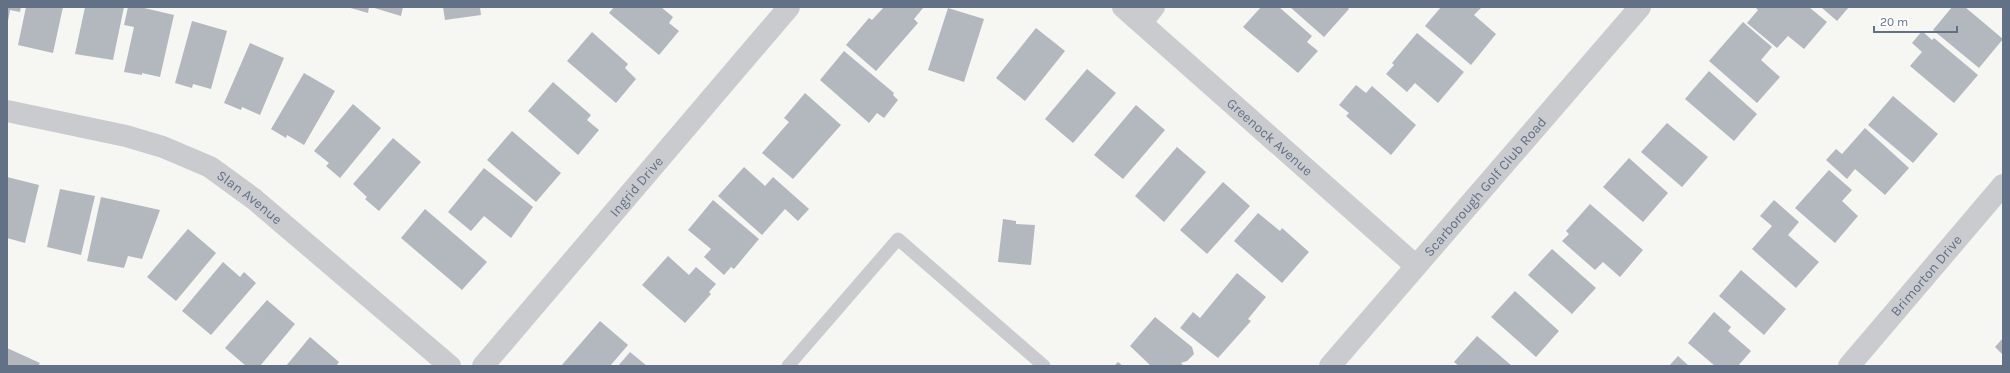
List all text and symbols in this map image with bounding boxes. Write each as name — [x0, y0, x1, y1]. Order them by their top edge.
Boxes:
scale bar — [1874, 8, 1957, 34]
text: 20 m — [1880, 15, 1908, 29]
street label: Greenock Avenue — [1223, 94, 1316, 179]
street label: Scarborough Golf Club Road — [1420, 113, 1550, 260]
street label: Ingrid Drive — [606, 153, 667, 220]
street label: Slan Avenue — [214, 166, 286, 228]
street label: Brimorton Drive — [1887, 231, 1965, 319]

